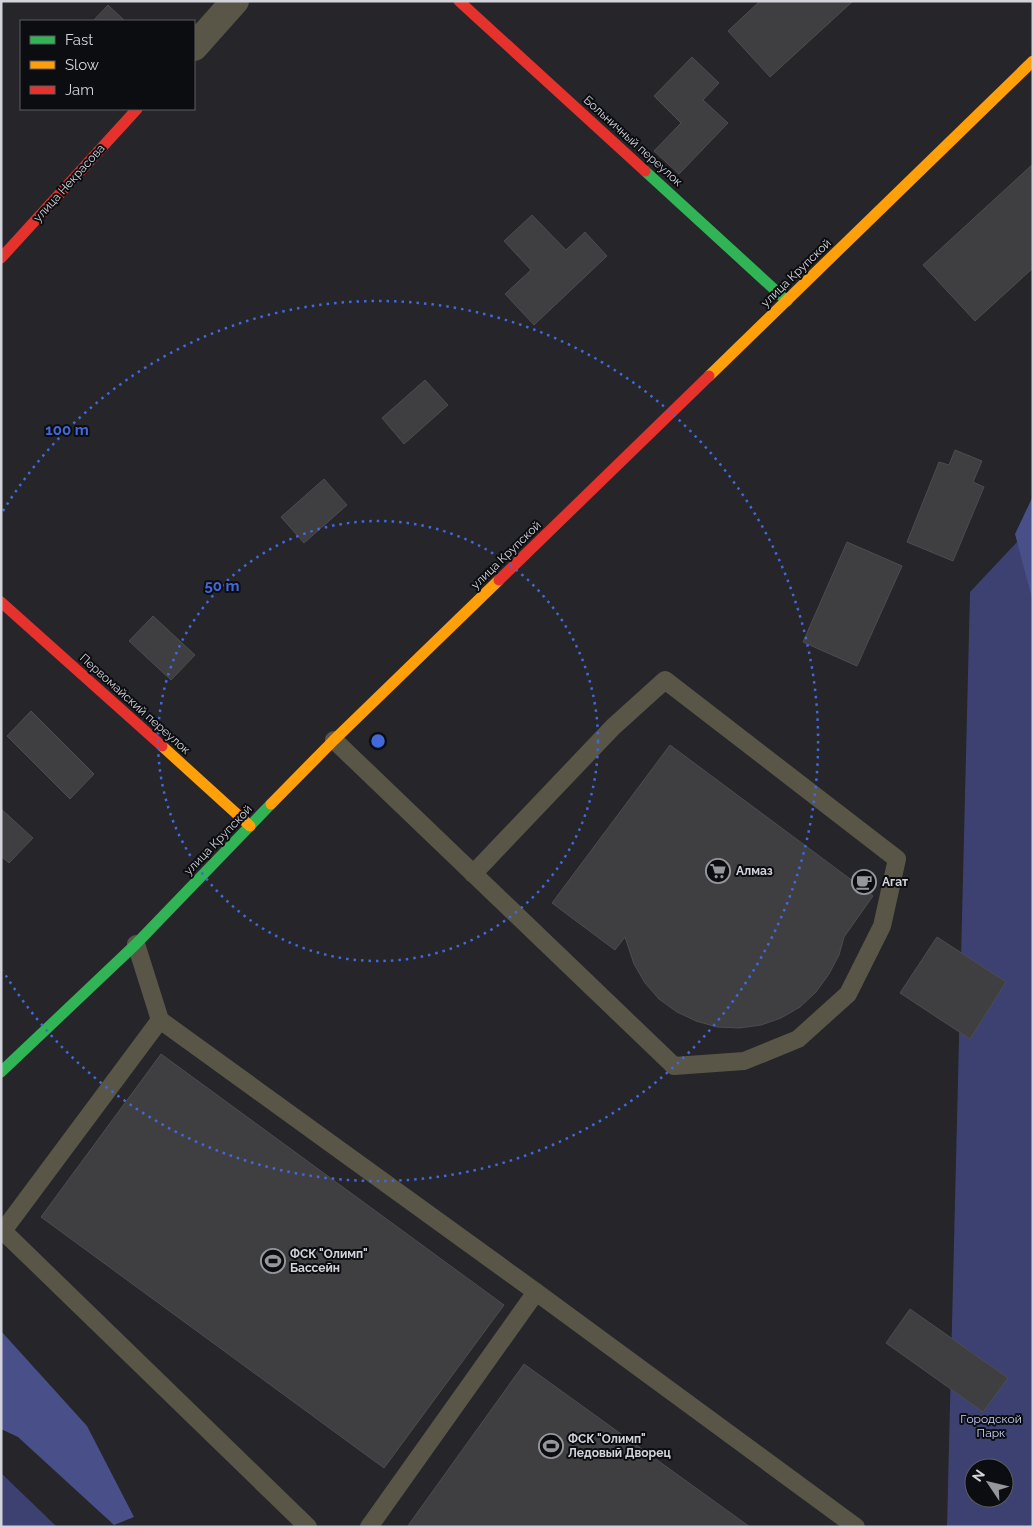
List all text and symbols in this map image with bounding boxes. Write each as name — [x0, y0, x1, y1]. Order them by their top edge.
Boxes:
legend — [20, 20, 195, 110]
text: Fast — [65, 31, 93, 49]
text: Slow — [65, 56, 99, 74]
text: Jam — [65, 81, 94, 99]
street label: Больничный переулок — [581, 93, 685, 189]
street label: улица Некрасова — [30, 141, 108, 225]
street label: улица Крупской — [758, 236, 834, 310]
text: 100 m — [45, 421, 89, 439]
street label: улица Крупской — [468, 518, 544, 592]
text: 50 m — [204, 577, 240, 595]
street label: Первомайский переулок — [77, 651, 193, 757]
centre of rings — [369, 732, 387, 750]
street label: улица Крупской — [181, 802, 255, 878]
supermarket icon: Алмаз — [705, 858, 731, 884]
place label: Алмаз — [736, 864, 773, 878]
cafe icon: Агат — [851, 869, 877, 895]
place label: Агат — [882, 875, 908, 889]
place label: ФСК "Олимп" Бассейн — [290, 1247, 368, 1275]
sports icon: ФСК "Олимп" Бассейн — [260, 1248, 286, 1274]
park label: Городской Парк — [960, 1412, 1022, 1440]
place label: ФСК "Олимп" Ледовый Дворец — [568, 1432, 671, 1460]
sports icon: ФСК "Олимп" Ледовый Дворец — [538, 1433, 564, 1459]
north arrow — [964, 1458, 1014, 1508]
text: N — [969, 1467, 988, 1485]

